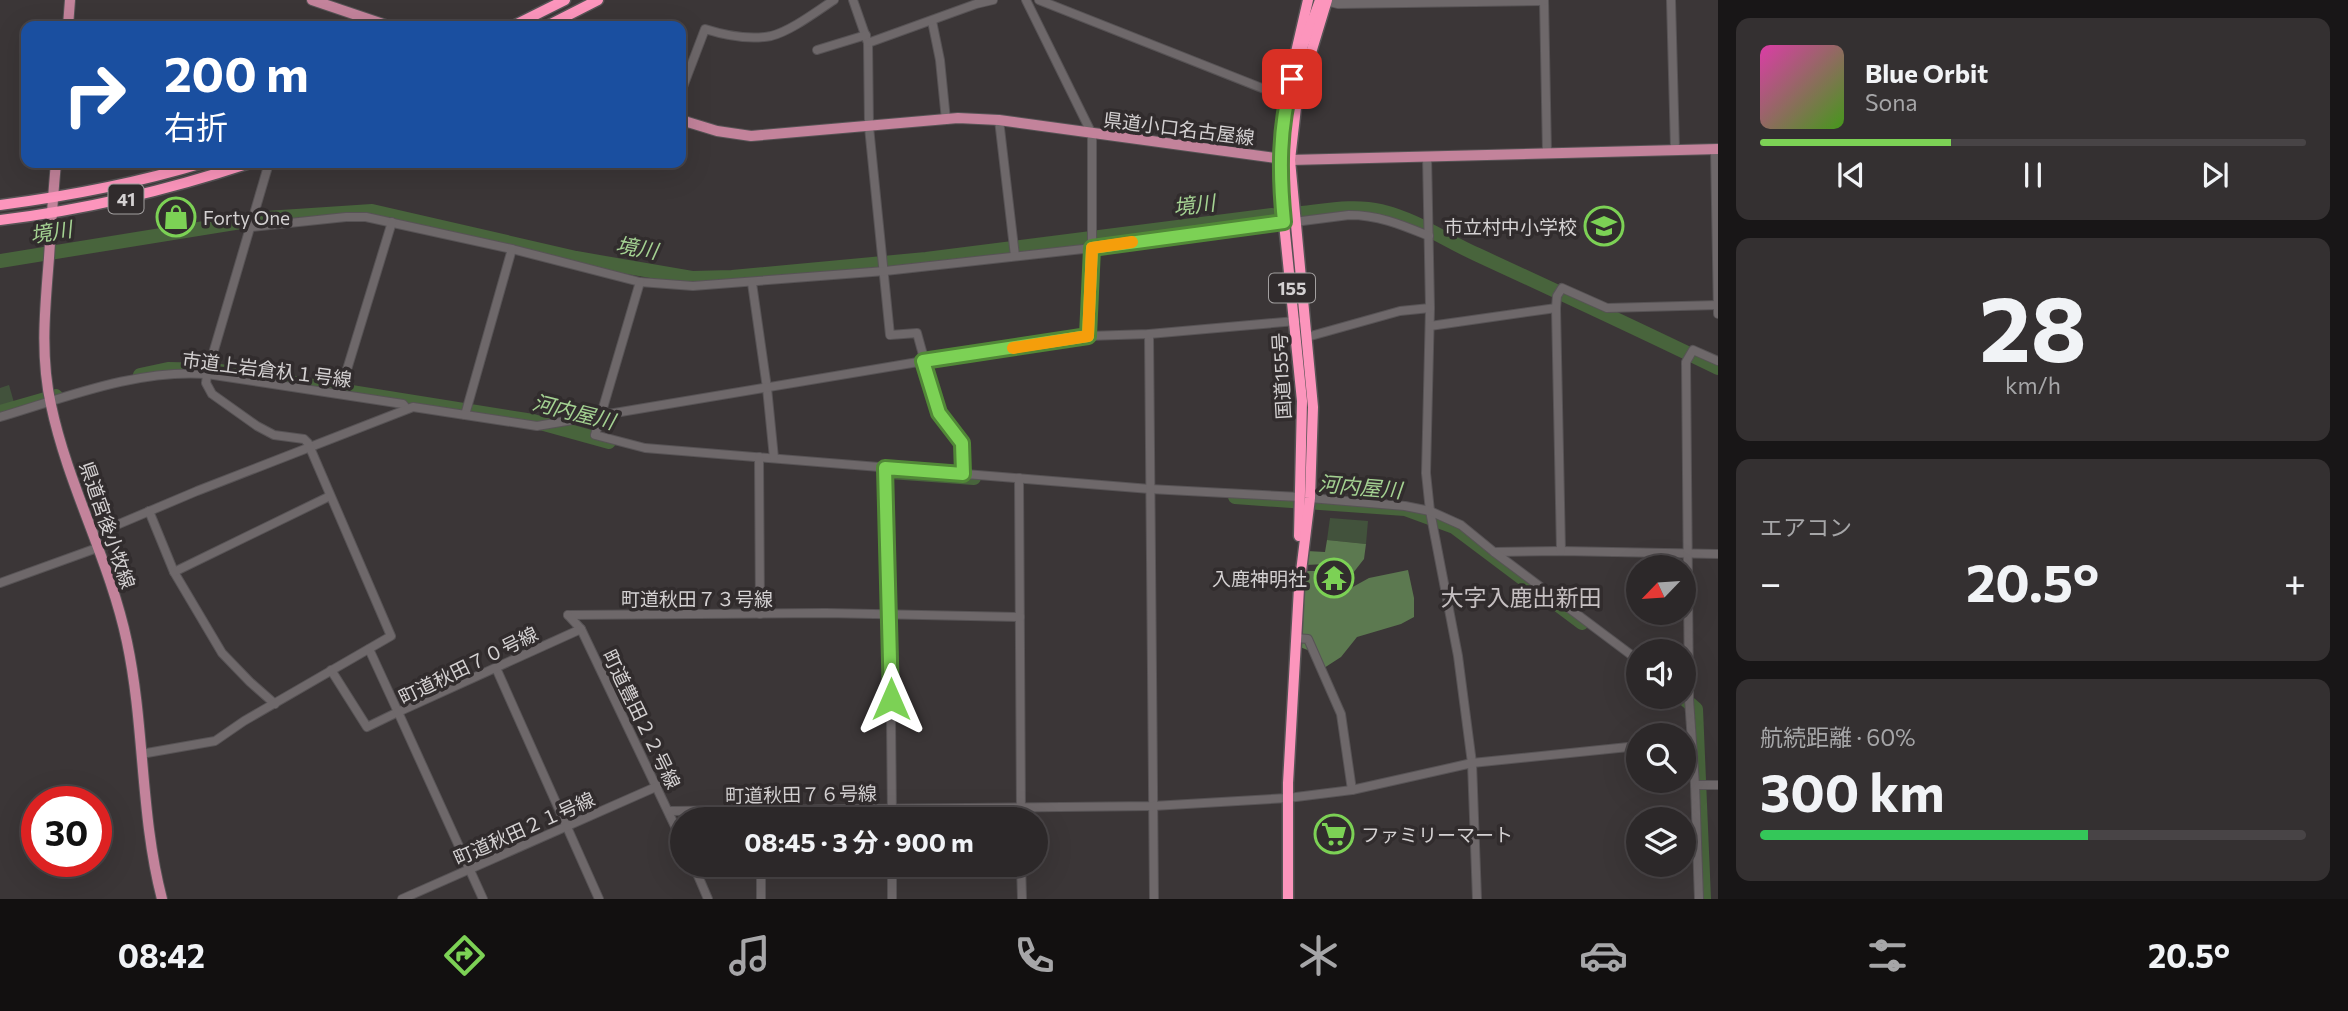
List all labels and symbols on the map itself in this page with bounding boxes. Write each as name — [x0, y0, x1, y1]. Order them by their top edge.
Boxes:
pin — [1262, 49, 1322, 109]
street label: 県道小口名古屋線 — [1102, 107, 1256, 149]
road number: 41 — [108, 184, 144, 214]
water label: 境川 — [1172, 189, 1218, 219]
shop icon: Forty One — [155, 196, 197, 238]
school or university icon: 市立村中小学校 — [1583, 205, 1625, 247]
place label: Forty One — [203, 206, 290, 229]
water label: 境川 — [28, 215, 76, 247]
place label: 市立村中小学校 — [1444, 215, 1577, 238]
water label: 境川 — [614, 231, 662, 263]
road number: 155 — [1269, 274, 1315, 302]
street label: 国道155号 — [1267, 332, 1295, 420]
street label: 市道上岩倉杁１号線 — [181, 347, 353, 391]
water label: 河内屋川 — [530, 389, 620, 434]
street label: 県道宮後小牧線 — [75, 458, 141, 592]
water label: 河内屋川 — [1317, 470, 1405, 502]
north arrow — [1626, 555, 1696, 625]
temple icon: 入鹿神明社 — [1313, 557, 1355, 599]
place label: 入鹿神明社 — [1212, 567, 1307, 590]
district label: 大字入鹿出新田 — [1441, 583, 1602, 611]
street label: 町道秋田７３号線 — [621, 587, 773, 610]
street label: 町道秋田７０号線 — [395, 621, 541, 709]
street label: 町道豊田２２号線 — [598, 646, 686, 792]
position arrow — [854, 662, 928, 736]
street label: 町道秋田７６号線 — [725, 781, 877, 807]
speed limit sign: 30 — [21, 786, 112, 877]
street label: 町道秋田２１号線 — [450, 787, 598, 869]
supermarket icon: ファミリーマート — [1313, 813, 1355, 855]
place label: ファミリーマート — [1361, 823, 1513, 846]

